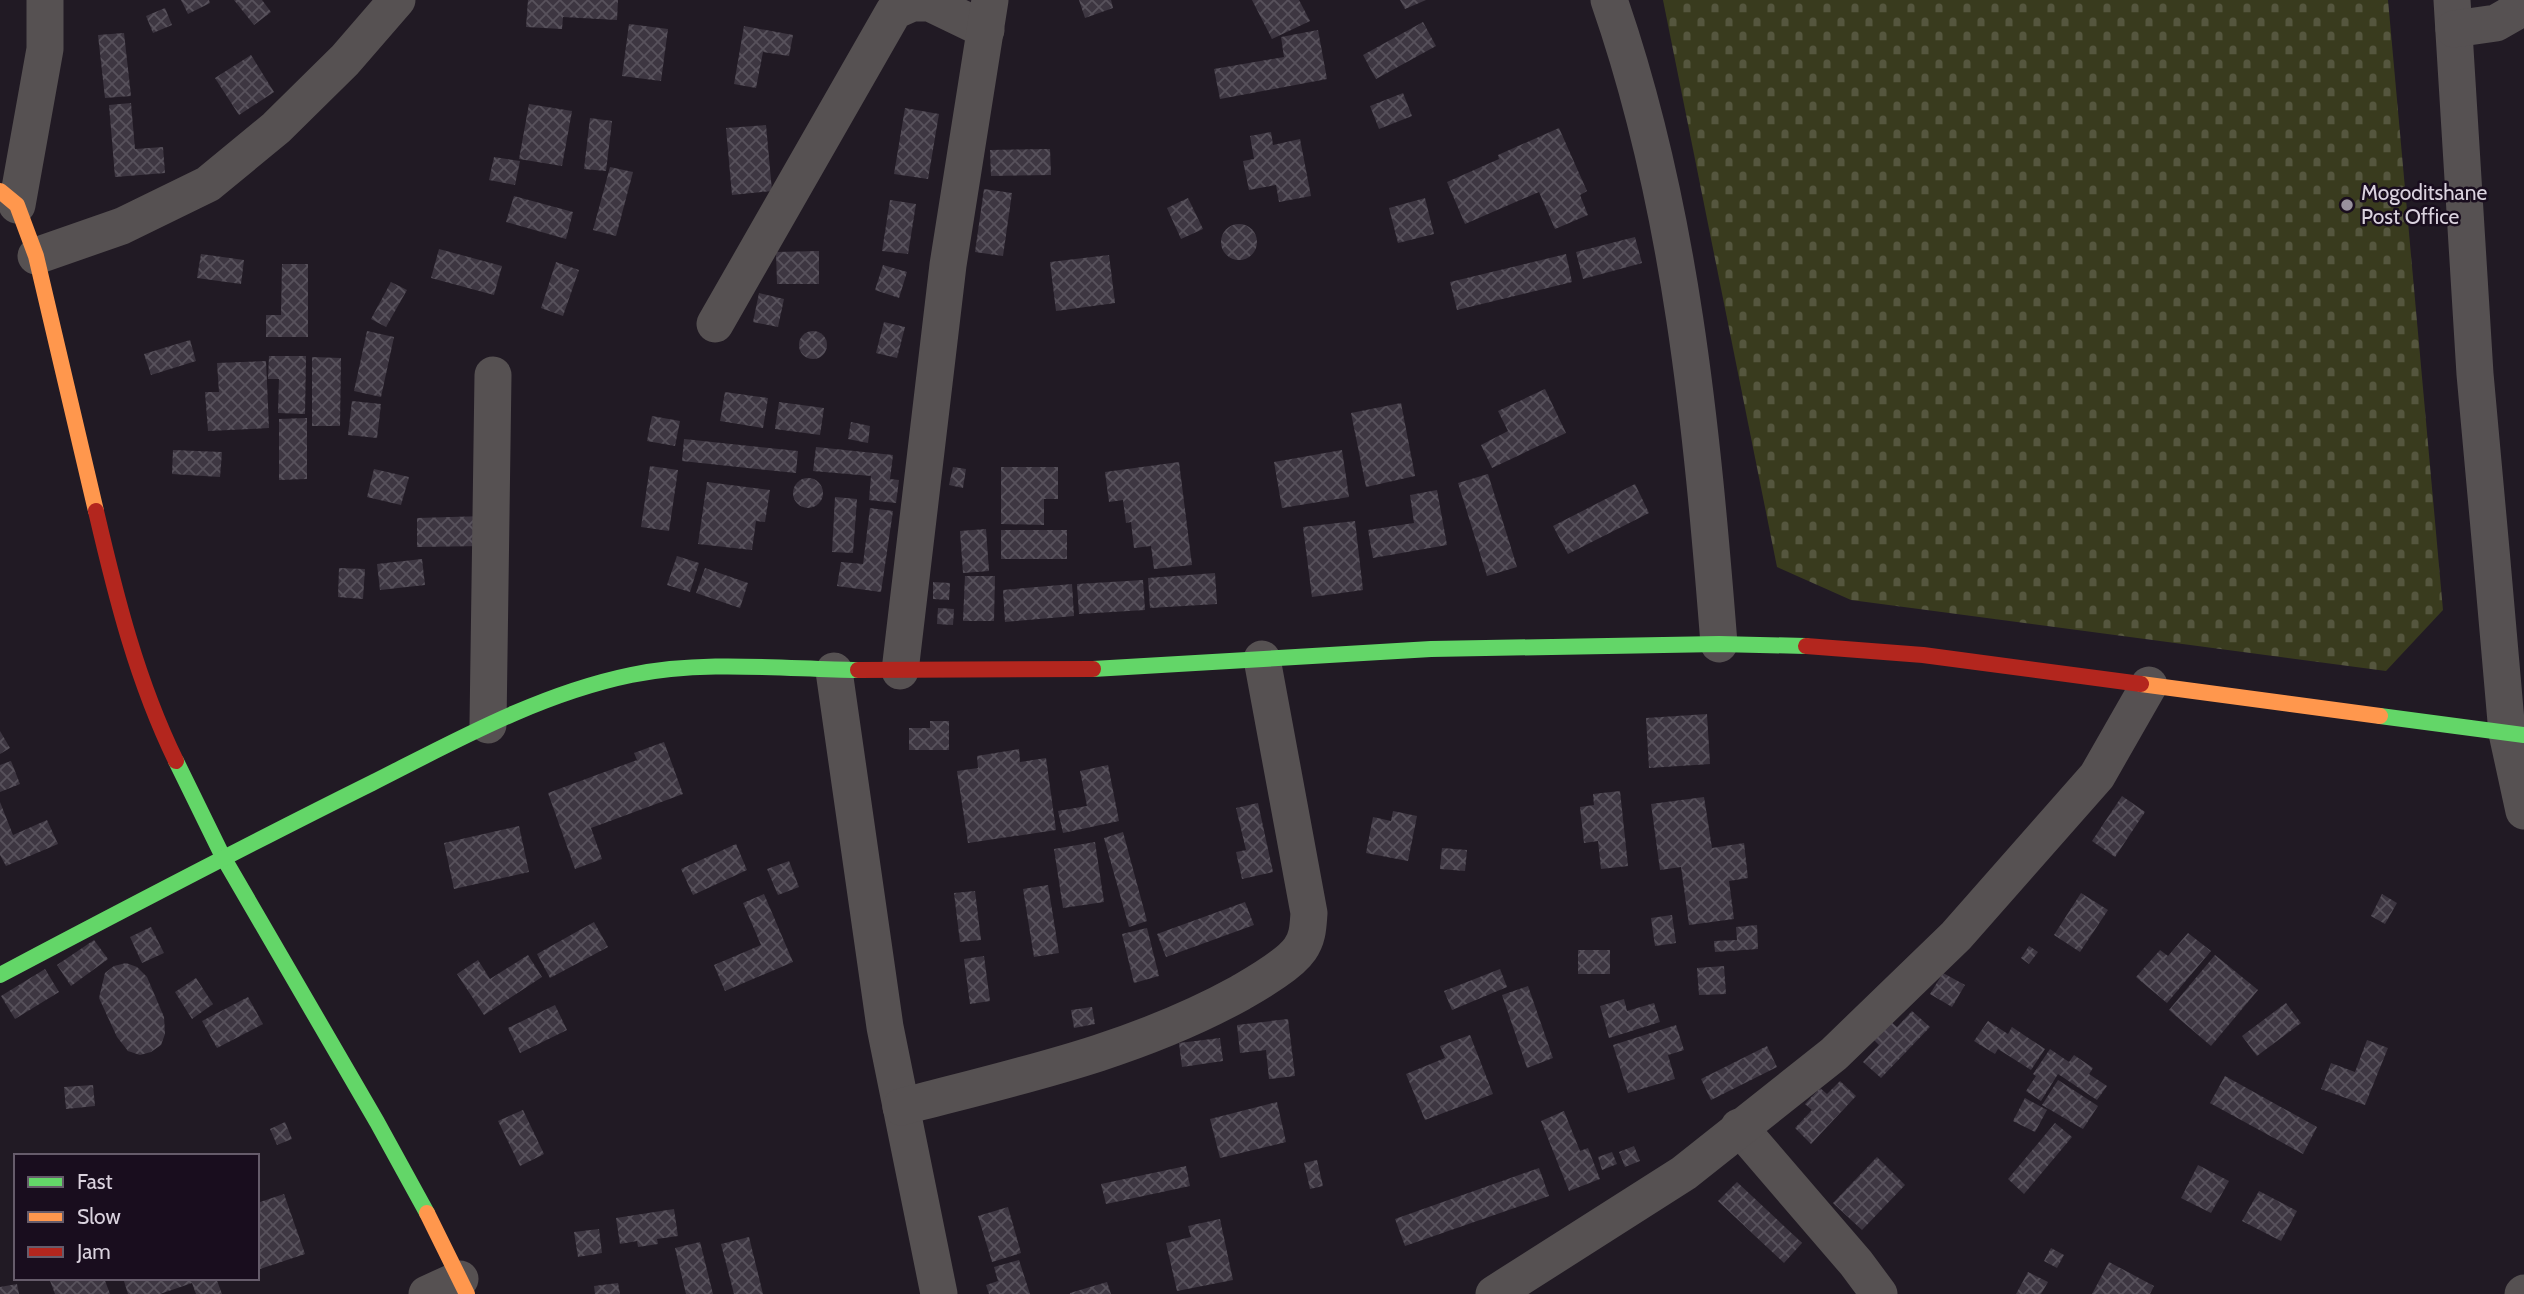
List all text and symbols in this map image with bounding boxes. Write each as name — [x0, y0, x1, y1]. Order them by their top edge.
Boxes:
place label: Mogoditshane Post Office — [2361, 180, 2487, 229]
marker: Mogoditshane Post Office — [2339, 197, 2355, 213]
legend — [14, 1154, 259, 1280]
text: Fast — [77, 1169, 113, 1194]
text: Slow — [77, 1204, 121, 1229]
text: Jam — [76, 1239, 111, 1264]

